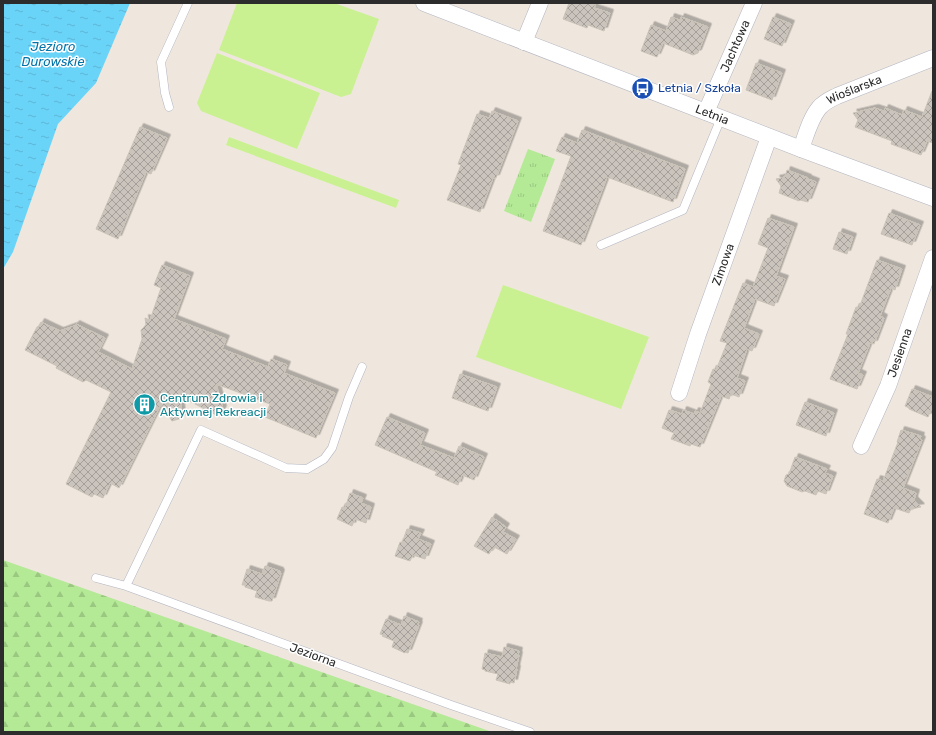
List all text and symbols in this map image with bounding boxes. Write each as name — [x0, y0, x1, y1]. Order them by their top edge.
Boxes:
street label: Jachtowa — [717, 18, 753, 74]
water label: Jezioro Durowskie — [22, 39, 84, 69]
street label: Wioślarska — [824, 72, 884, 107]
bus stop icon: Letnia / Szkoła — [630, 75, 656, 101]
place label: Letnia / Szkoła — [658, 81, 741, 95]
street label: Letnia — [693, 102, 731, 127]
street label: Zimowa — [709, 241, 737, 287]
street label: Jesienna — [885, 326, 915, 379]
place label: Centrum Zdrowia i Aktywnej Rekreacji — [160, 391, 266, 419]
building icon: Centrum Zdrowia i Aktywnej Rekreacji — [132, 392, 158, 418]
street label: Jeziorna — [288, 640, 338, 670]

